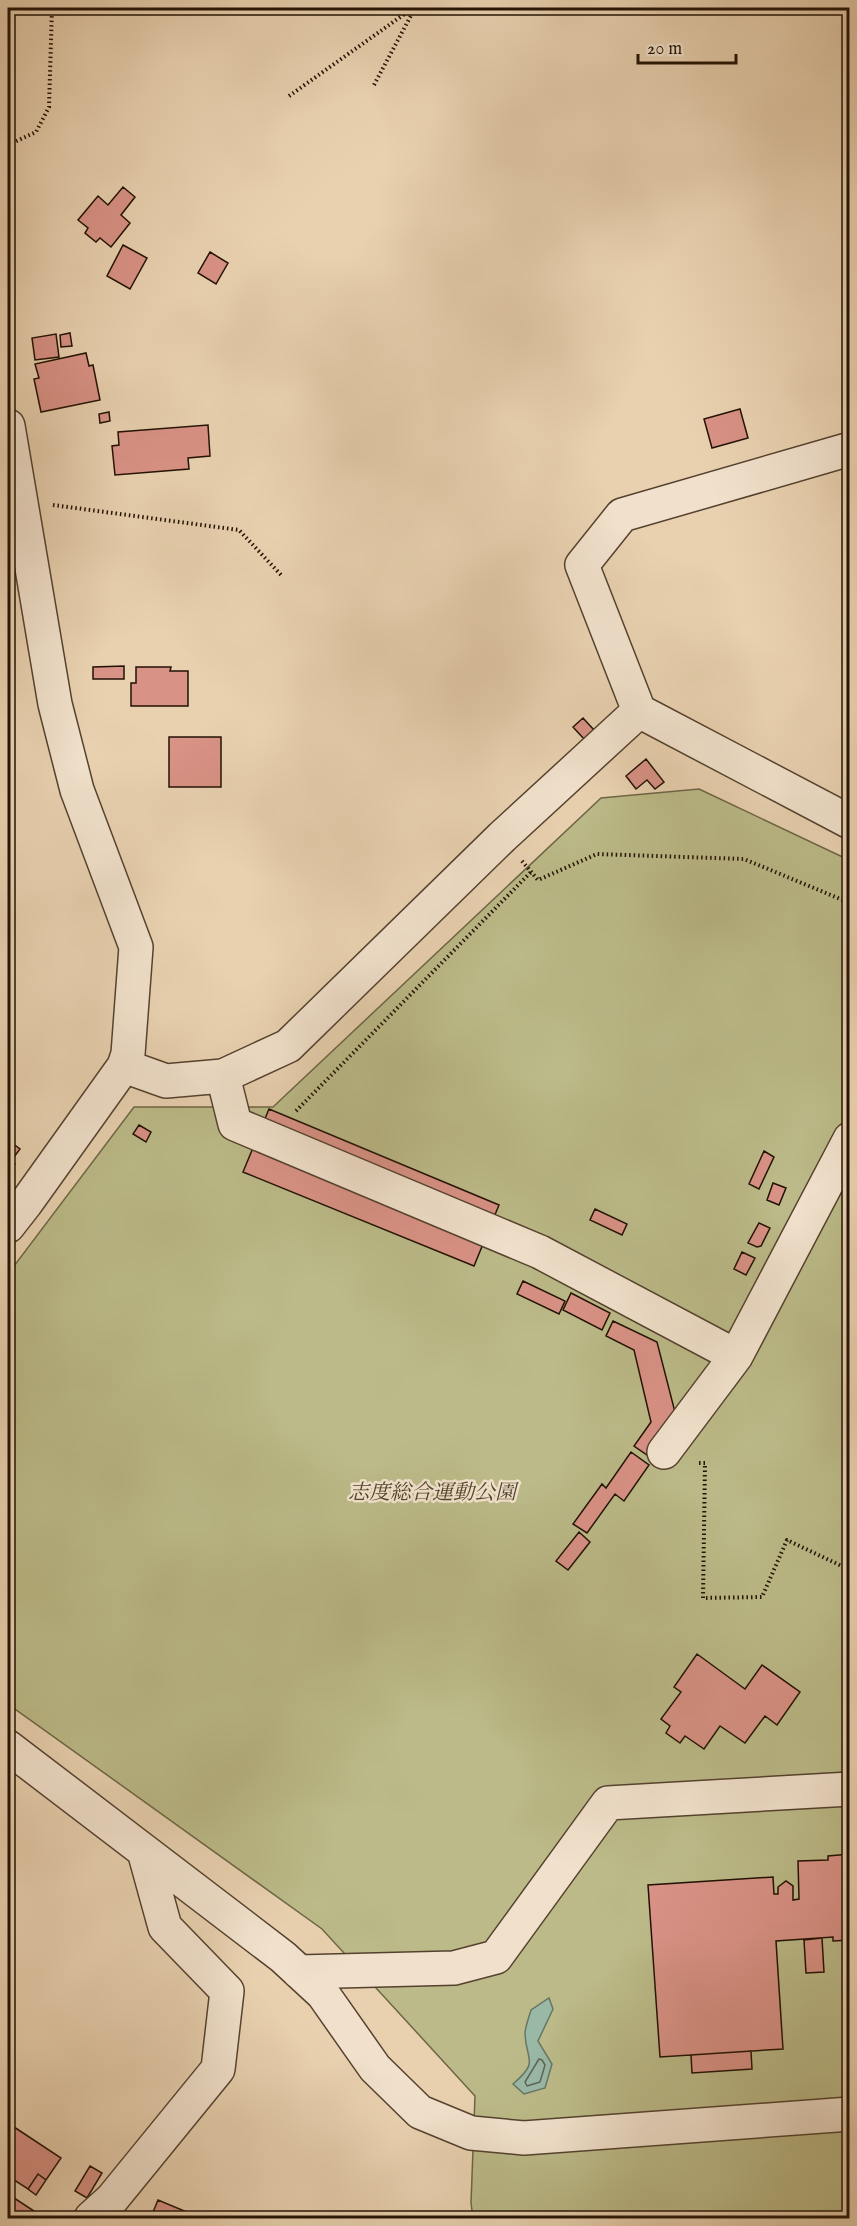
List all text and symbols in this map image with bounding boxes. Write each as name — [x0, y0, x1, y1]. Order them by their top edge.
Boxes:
scale bar — [638, 27, 736, 65]
text: 20 m — [647, 38, 682, 61]
park label: 志度総合運動公園 — [348, 1480, 519, 1507]

